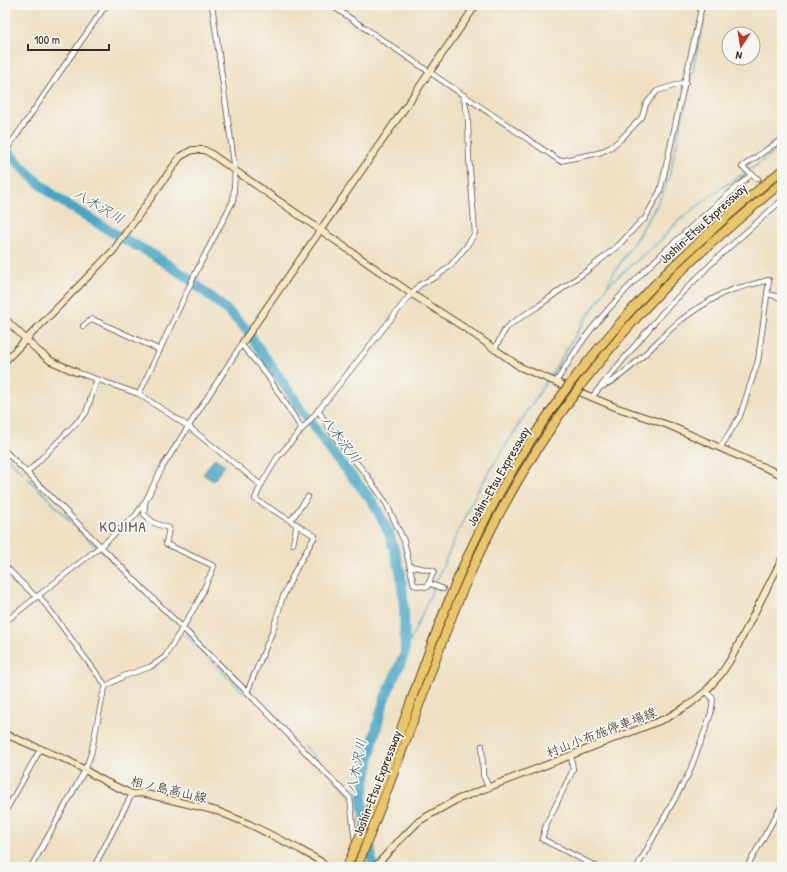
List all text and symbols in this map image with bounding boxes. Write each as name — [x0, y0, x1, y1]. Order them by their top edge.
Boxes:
scale bar — [28, 26, 109, 52]
north arrow — [721, 26, 761, 66]
text: 100 m — [34, 31, 60, 48]
text: N — [734, 48, 743, 63]
street label: Joshin-Etsu Expressway — [655, 179, 751, 267]
water label: 八木沢川 — [70, 183, 128, 228]
water label: 八木沢川 — [317, 411, 366, 467]
street label: Joshin-Etsu Expressway — [462, 423, 534, 529]
district label: KOJIMA — [99, 516, 147, 537]
street label: 村山小布施停車場線 — [543, 702, 660, 761]
street label: Joshin-Etsu Expressway — [349, 727, 406, 838]
water label: 八木沢川 — [340, 737, 371, 795]
street label: 相ノ島高山線 — [129, 771, 210, 807]

